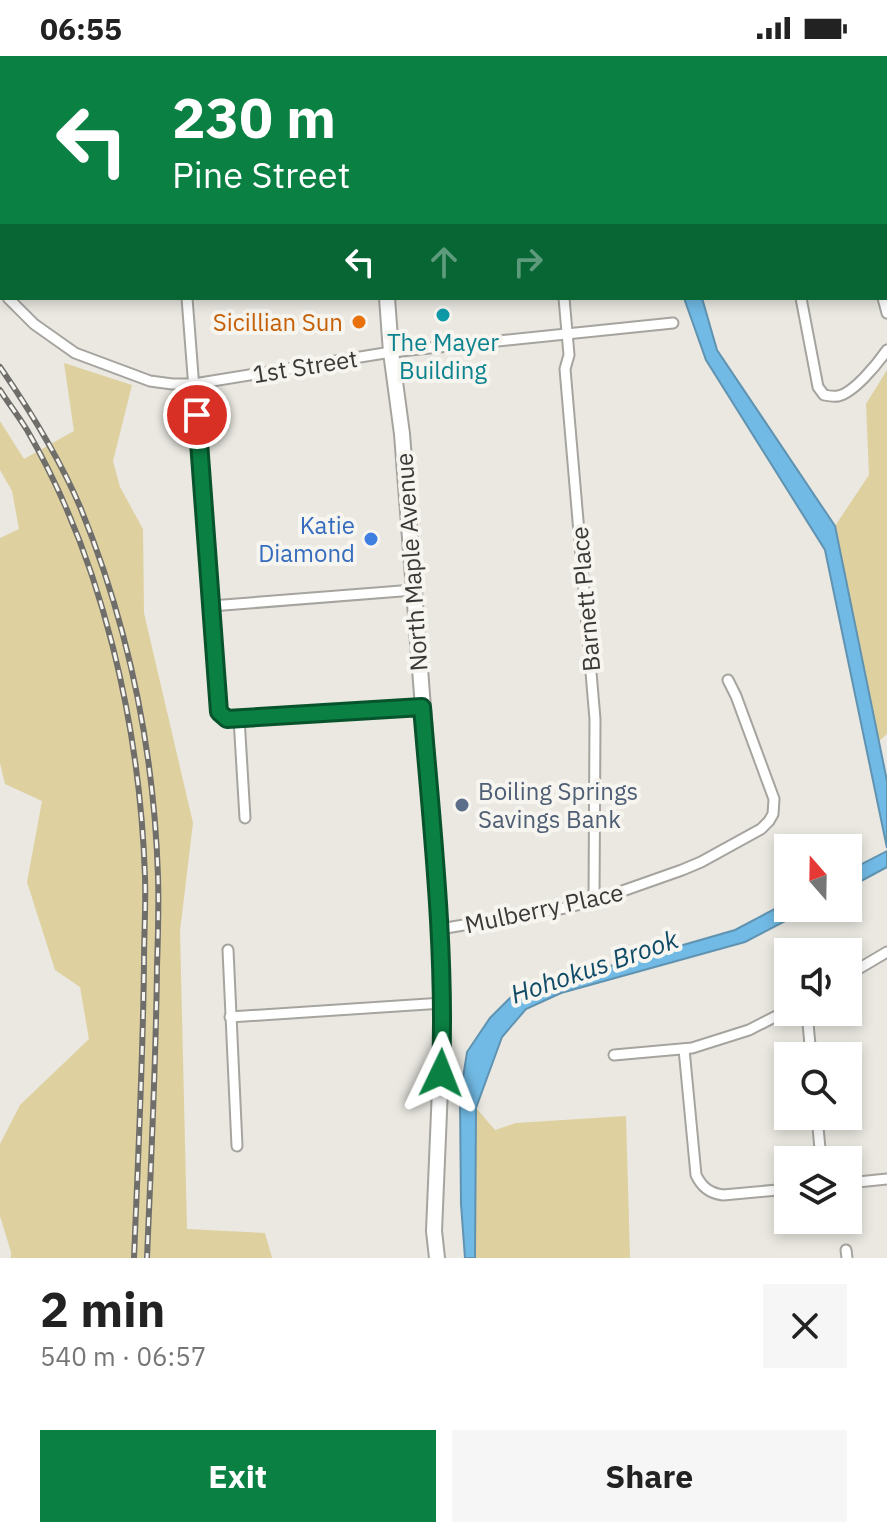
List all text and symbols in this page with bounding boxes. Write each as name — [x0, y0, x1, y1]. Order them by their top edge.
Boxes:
text: 06:55 — [40, 9, 122, 48]
text: 230 m — [172, 81, 336, 153]
icon: left — [40, 88, 144, 192]
text: Pine Street — [172, 151, 350, 198]
icon: left — [338, 240, 382, 284]
icon: ahead — [422, 240, 466, 284]
icon: right — [506, 240, 550, 284]
place label: Sicillian Sun — [213, 306, 343, 338]
marker: The Mayer Building — [434, 306, 452, 324]
marker: Sicillian Sun — [350, 313, 368, 331]
place label: The Mayer Building — [387, 326, 499, 386]
street label: 1st Street — [250, 342, 360, 390]
pin — [163, 381, 231, 449]
icon: arrive — [175, 393, 219, 437]
street label: North Maple Avenue — [387, 452, 435, 672]
place label: Katie Diamond — [258, 509, 355, 569]
street label: Barnett Place — [563, 525, 607, 673]
marker: Katie Diamond — [362, 530, 380, 548]
place label: Boiling Springs Savings Bank — [478, 775, 638, 835]
marker: Boiling Springs Savings Bank — [453, 796, 471, 814]
north arrow — [774, 834, 862, 922]
map controls — [774, 834, 862, 1234]
street label: Mulberry Place — [462, 876, 626, 940]
water label: Hohokus Brook — [506, 921, 683, 1011]
button: sound — [774, 938, 862, 1026]
position arrow — [399, 1031, 483, 1115]
button: search — [774, 1042, 862, 1130]
button: layers — [774, 1146, 862, 1234]
text: 2 min — [40, 1278, 165, 1340]
button: close — [763, 1284, 847, 1368]
text: 540 m · 06:57 — [40, 1339, 206, 1373]
button: Exit — [40, 1430, 436, 1522]
button: Share — [452, 1430, 847, 1522]

